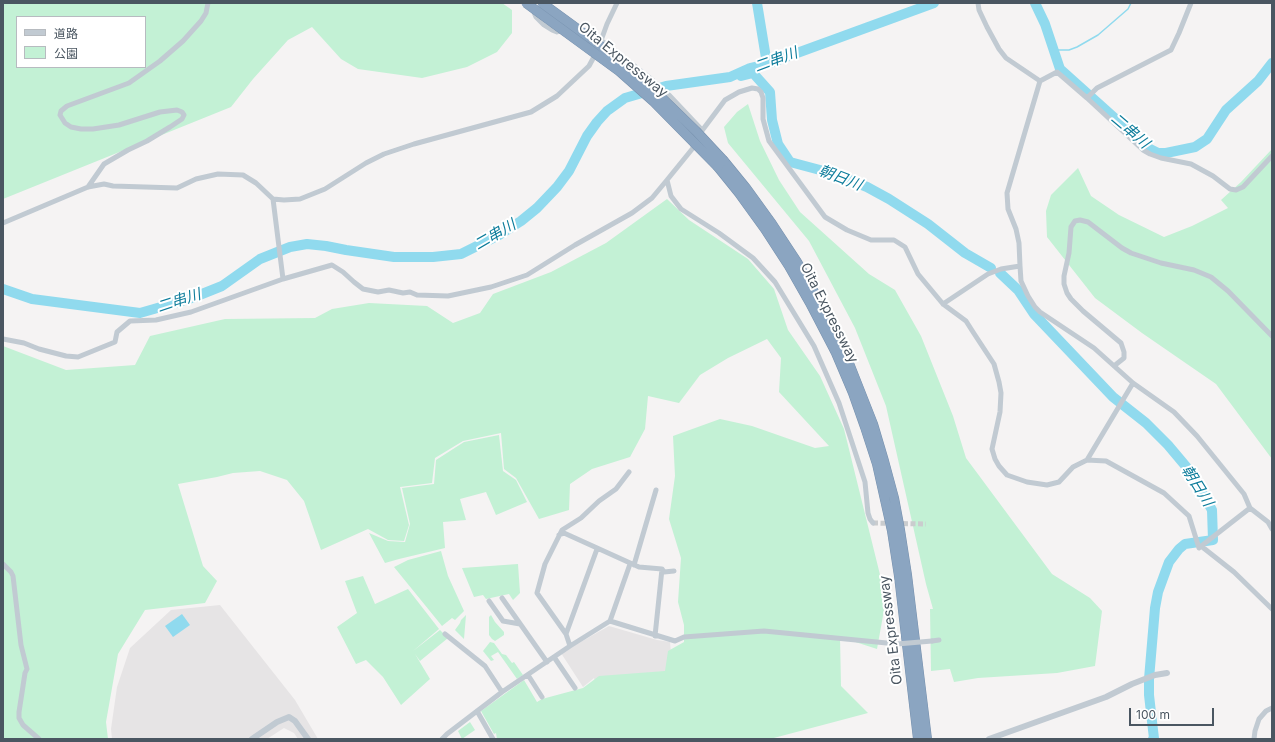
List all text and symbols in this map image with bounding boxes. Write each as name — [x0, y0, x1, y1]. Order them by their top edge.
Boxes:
legend — [16, 16, 146, 68]
street label: Oita Expressway — [575, 19, 671, 101]
text: 道路 — [54, 26, 78, 41]
water label: 二串川 — [752, 44, 800, 76]
text: 公園 — [54, 46, 78, 61]
water label: 二串川 — [1107, 109, 1153, 153]
water label: 朝日川 — [816, 162, 864, 194]
water label: 二串川 — [471, 216, 519, 254]
street label: Oita Expressway — [797, 260, 861, 366]
water label: 二串川 — [155, 285, 203, 317]
water label: 朝日川 — [1177, 462, 1217, 510]
street label: Oita Expressway — [876, 574, 906, 686]
scale bar — [1131, 700, 1216, 726]
text: 100 m — [1136, 707, 1170, 722]

